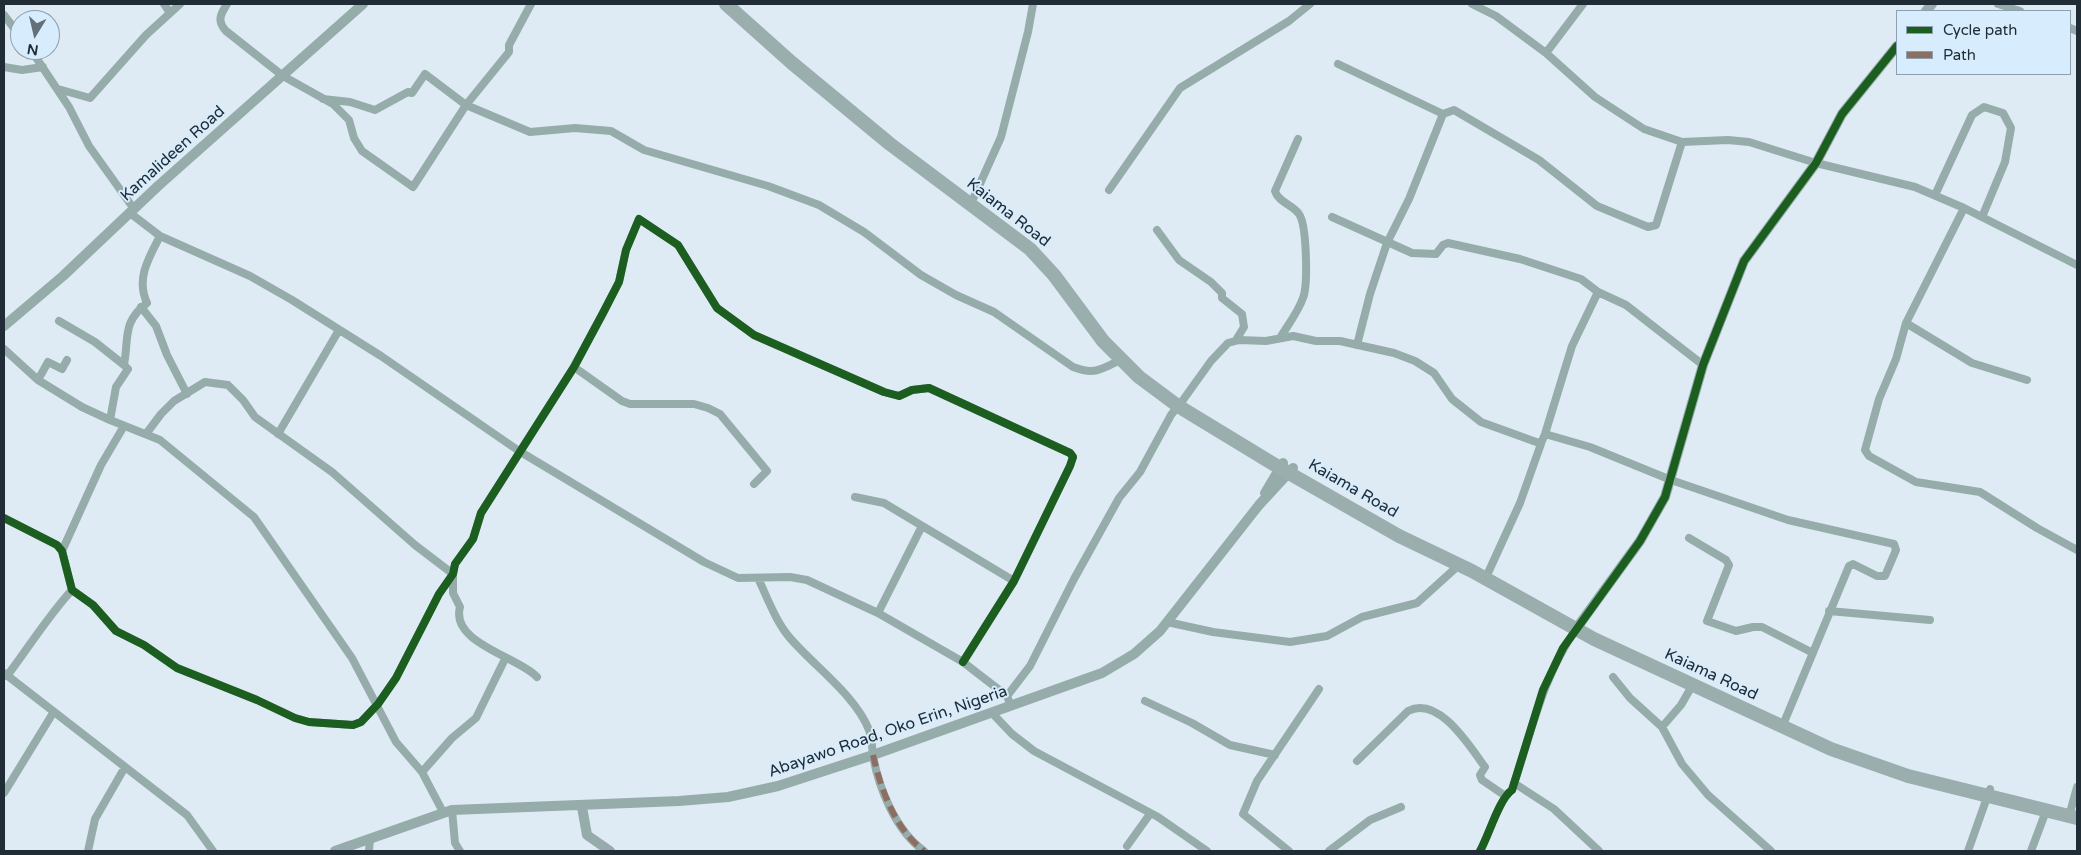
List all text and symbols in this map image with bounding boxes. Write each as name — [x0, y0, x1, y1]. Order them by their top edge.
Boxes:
north arrow — [10, 10, 60, 60]
legend — [1896, 10, 2071, 75]
text: Cycle path — [1943, 21, 2017, 39]
text: N — [26, 40, 40, 59]
text: Path — [1943, 46, 1976, 64]
street label: Kamalideen Road — [117, 102, 229, 206]
street label: Kaiama Road — [962, 174, 1054, 252]
street label: Kaiama Road — [1305, 456, 1401, 522]
street label: Kaiama Road — [1661, 645, 1761, 705]
street label: Abayawo Road, Oko Erin, Nigeria — [766, 682, 1010, 782]

